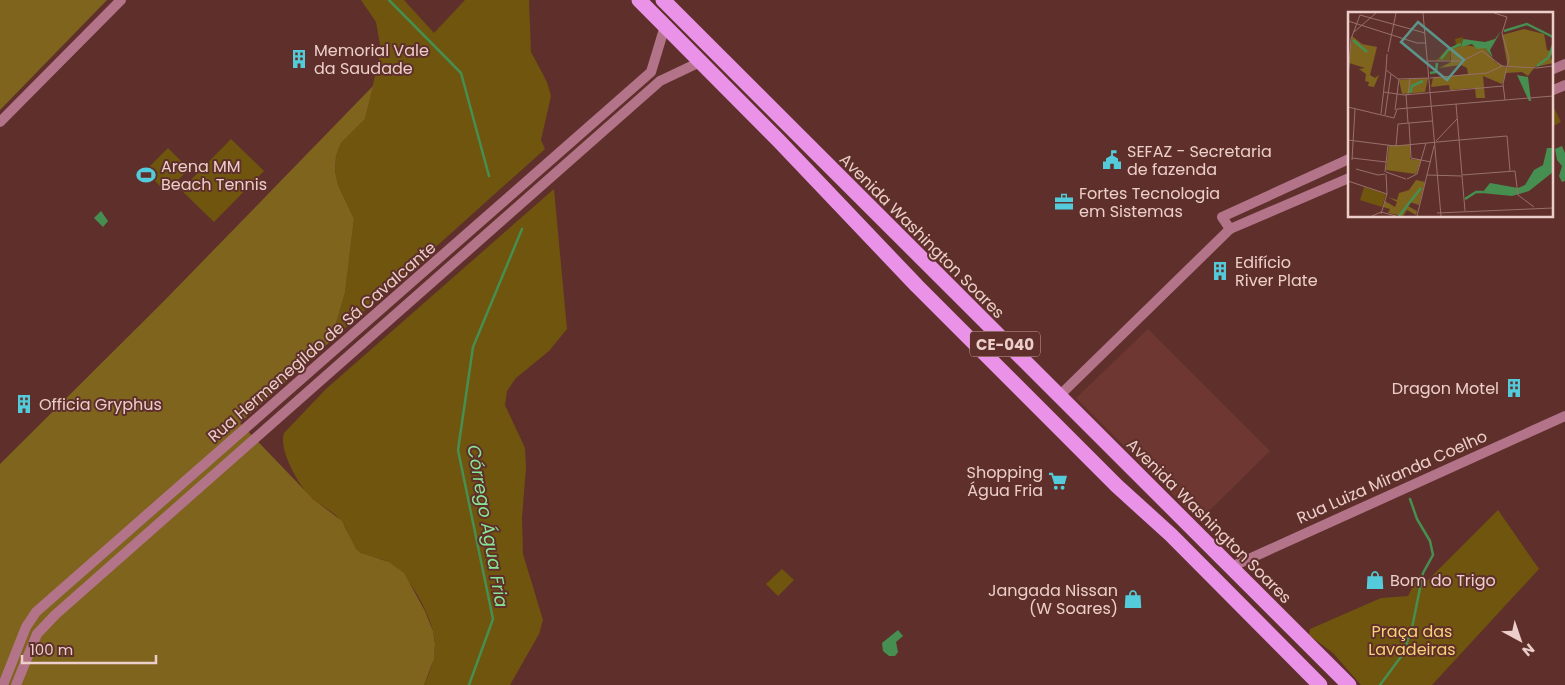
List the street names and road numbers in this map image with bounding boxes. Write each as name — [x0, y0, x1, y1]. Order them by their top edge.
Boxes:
street label: Avenida Washington Soares — [834, 148, 1010, 324]
street label: Rua Hermenegildo de Sá Cavalcante — [203, 236, 441, 448]
road number: CE-040 — [970, 332, 1040, 356]
street label: Rua Luiza Miranda Coelho — [1293, 425, 1491, 529]
street label: Avenida Washington Soares — [1121, 433, 1297, 609]

